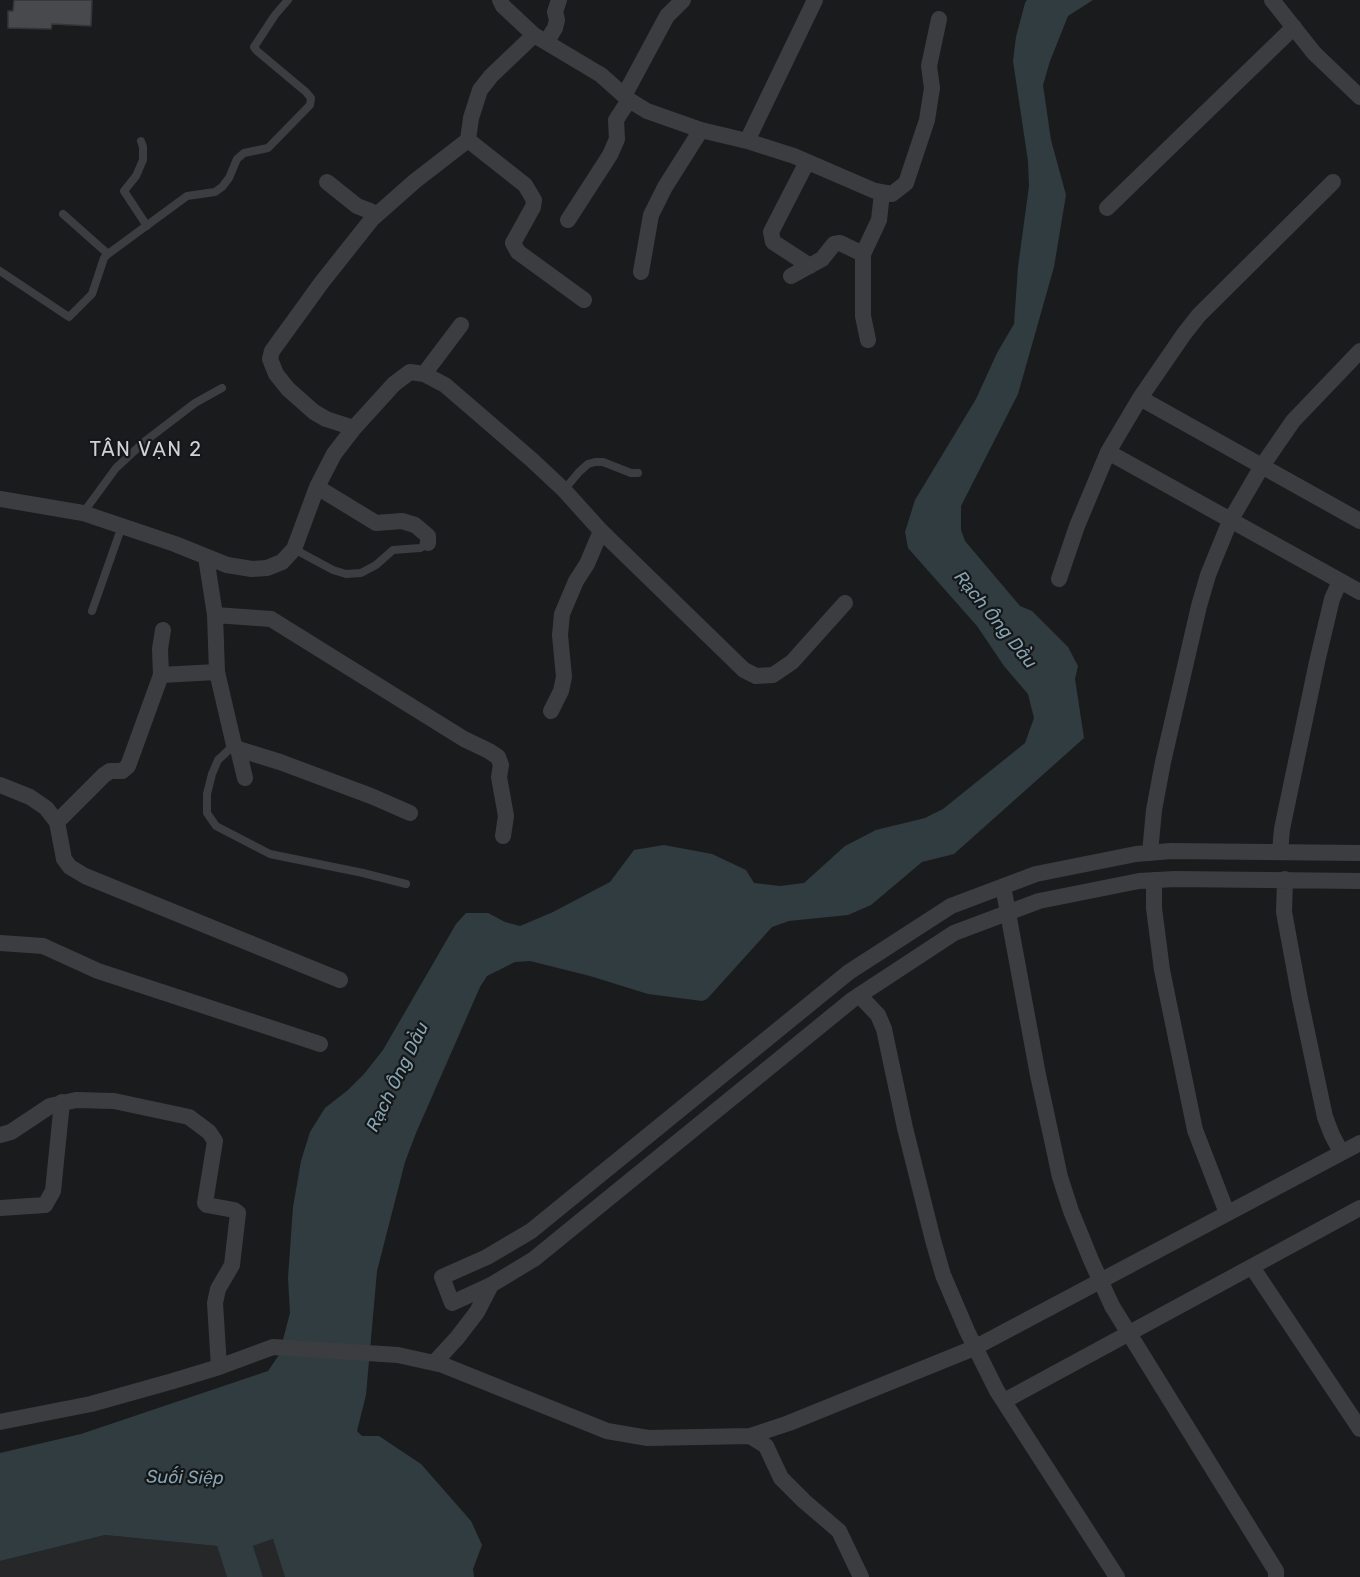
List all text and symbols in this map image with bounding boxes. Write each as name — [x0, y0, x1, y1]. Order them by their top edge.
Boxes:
district label: TÂN VẠN 2 — [90, 438, 202, 462]
water label: Rạch Ông Dầu — [949, 567, 1041, 673]
water label: Rạch Ông Dầu — [362, 1019, 434, 1135]
water label: Suối Siệp — [146, 1467, 224, 1489]

